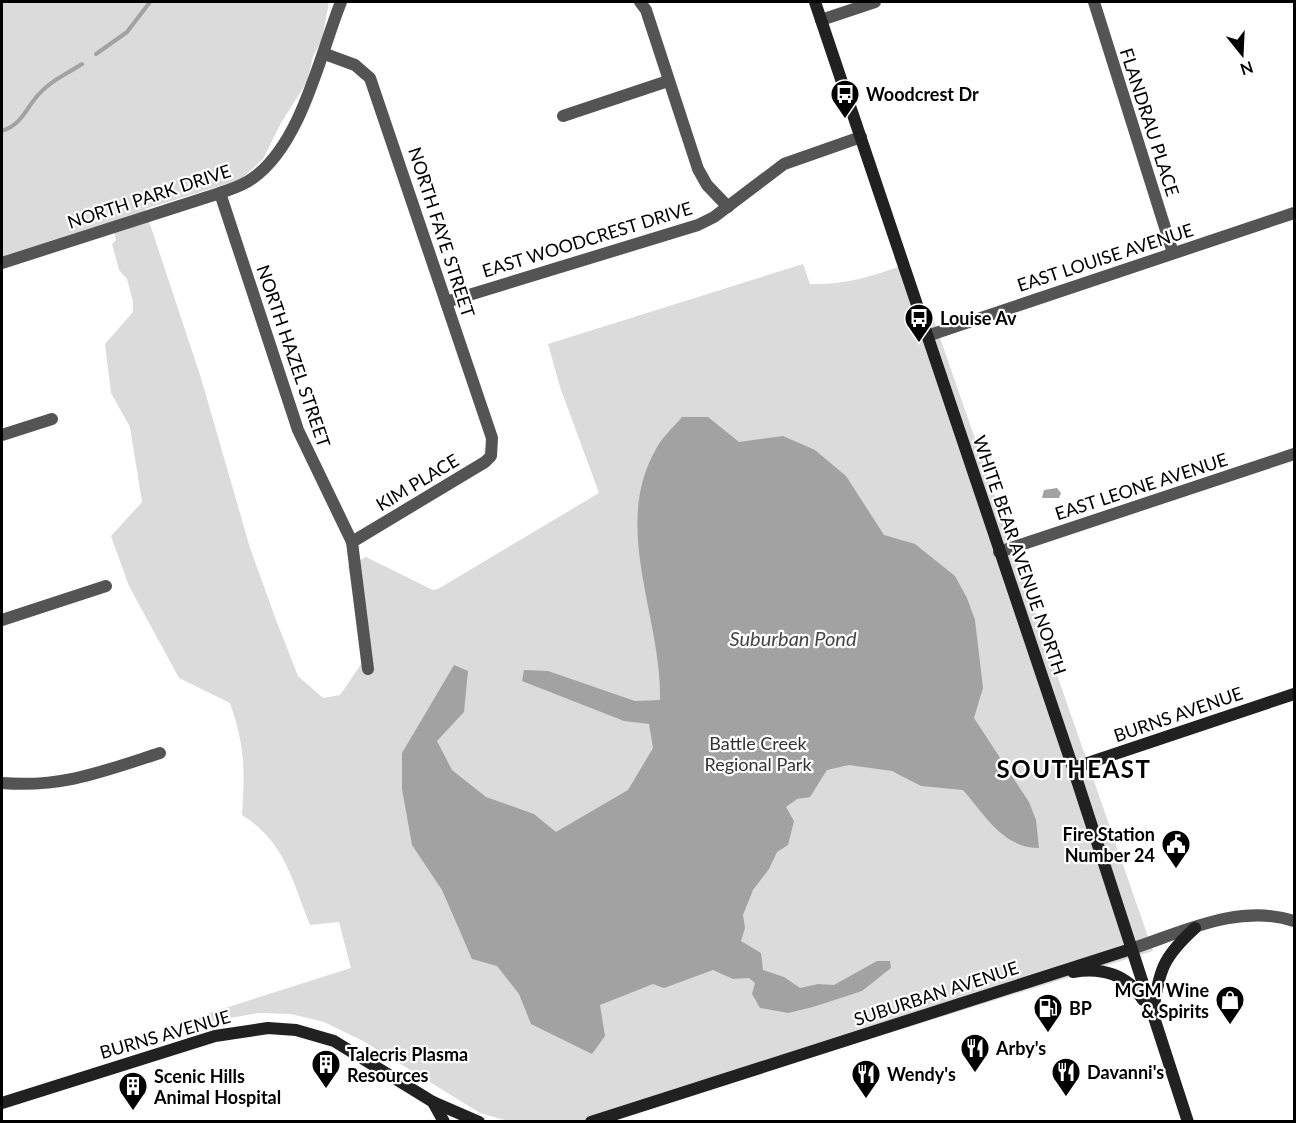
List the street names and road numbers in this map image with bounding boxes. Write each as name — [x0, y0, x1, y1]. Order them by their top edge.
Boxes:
street label: FLANDRAU PLACE — [1116, 45, 1184, 199]
street label: NORTH FAYE STREET — [404, 144, 480, 320]
street label: NORTH PARK DRIVE — [65, 159, 233, 233]
street label: EAST WOODCREST DRIVE — [479, 197, 695, 281]
street label: EAST LOUISE AVENUE — [1014, 218, 1196, 296]
street label: NORTH HAZEL STREET — [252, 262, 336, 450]
street label: WHITE BEAR AVENUE NORTH — [969, 432, 1071, 678]
street label: EAST LEONE AVENUE — [1052, 448, 1230, 524]
street label: KIM PLACE — [372, 449, 462, 515]
street label: BURNS AVENUE — [1111, 682, 1245, 746]
street label: SUBURBAN AVENUE — [851, 956, 1021, 1030]
street label: BURNS AVENUE — [97, 1005, 233, 1063]

